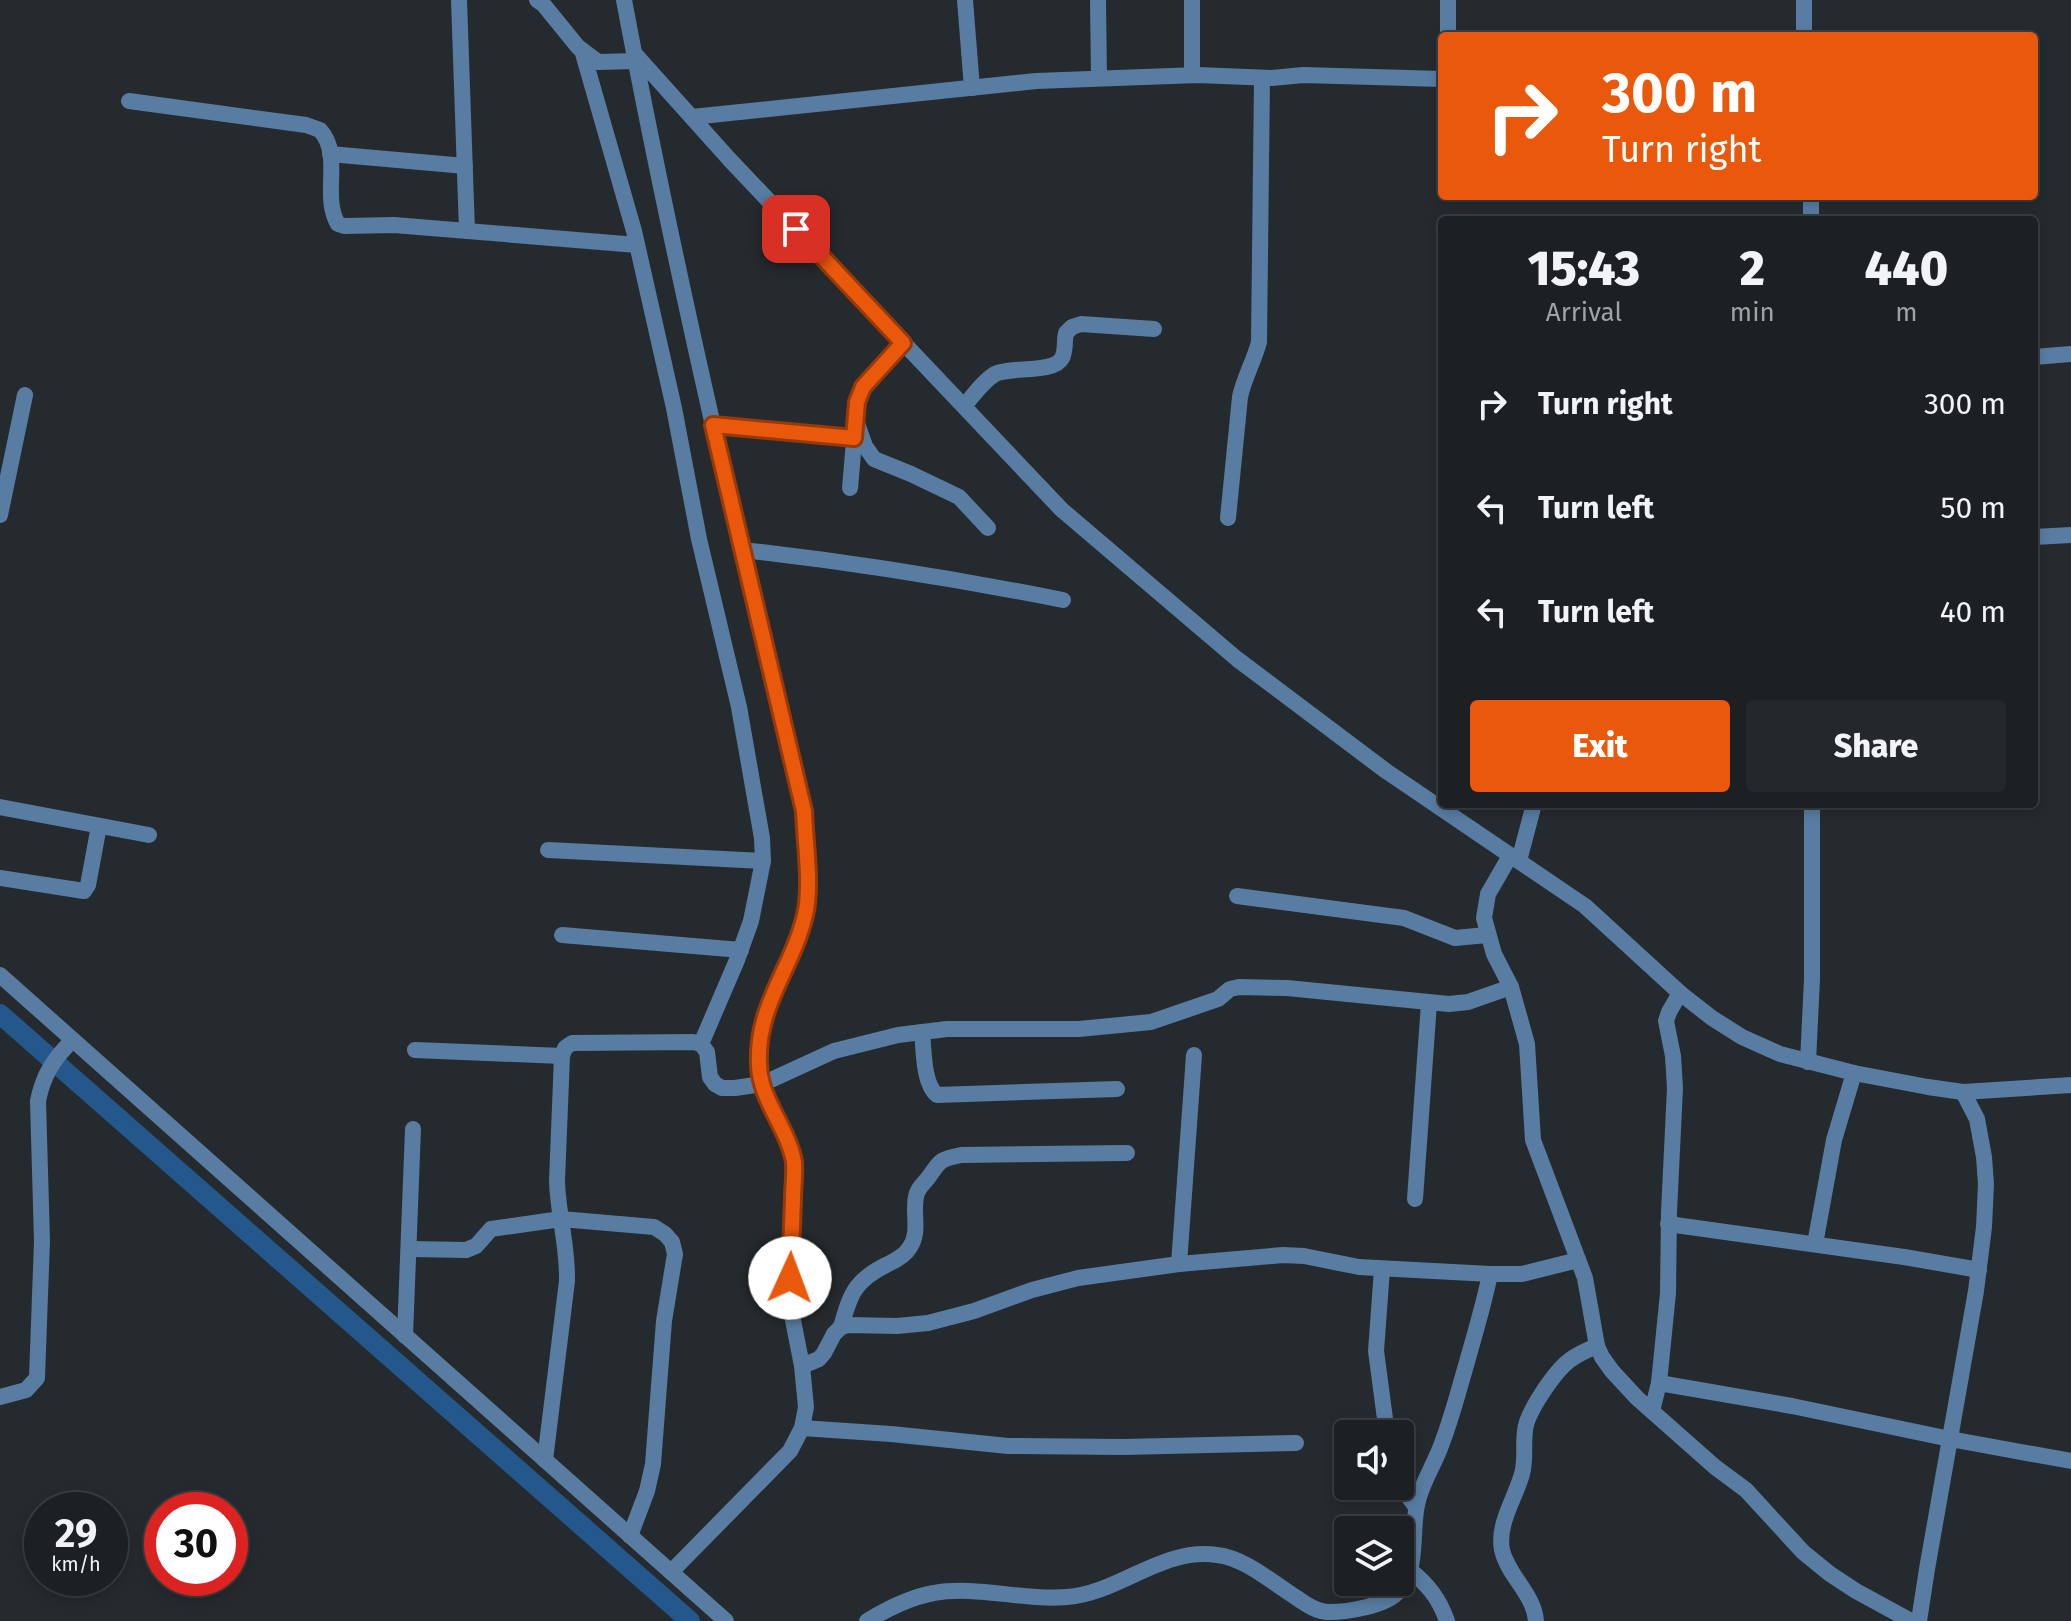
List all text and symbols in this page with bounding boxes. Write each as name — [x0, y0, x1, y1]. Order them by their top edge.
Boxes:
text: 300 m — [1602, 60, 1757, 127]
icon: right — [1470, 64, 1574, 168]
text: Turn right — [1602, 128, 1762, 172]
pin — [762, 195, 830, 263]
icon: arrive — [774, 207, 818, 251]
text: 15:43 — [1528, 240, 1640, 298]
text: 2 — [1740, 240, 1765, 298]
text: 440 — [1864, 240, 1948, 298]
text: Arrival — [1546, 297, 1622, 328]
text: min — [1730, 297, 1775, 328]
text: m — [1895, 297, 1917, 328]
icon: right — [1470, 382, 1514, 426]
text: Turn right — [1538, 386, 1673, 422]
text: 300 m — [1924, 386, 2006, 422]
icon: left — [1470, 486, 1514, 530]
text: Turn left — [1538, 490, 1654, 526]
text: 50 m — [1941, 490, 2006, 526]
icon: left — [1470, 590, 1514, 634]
text: Turn left — [1538, 594, 1654, 630]
text: 40 m — [1940, 594, 2006, 630]
button: Exit — [1470, 700, 1730, 792]
button: Share — [1746, 700, 2006, 792]
position arrow — [748, 1236, 832, 1320]
map controls — [1334, 1420, 1414, 1596]
button: sound — [1334, 1420, 1414, 1500]
speed limit sign: 30 — [144, 1492, 248, 1596]
text: 29 — [55, 1510, 97, 1558]
button: layers — [1334, 1516, 1414, 1596]
text: km/h — [51, 1552, 101, 1576]

